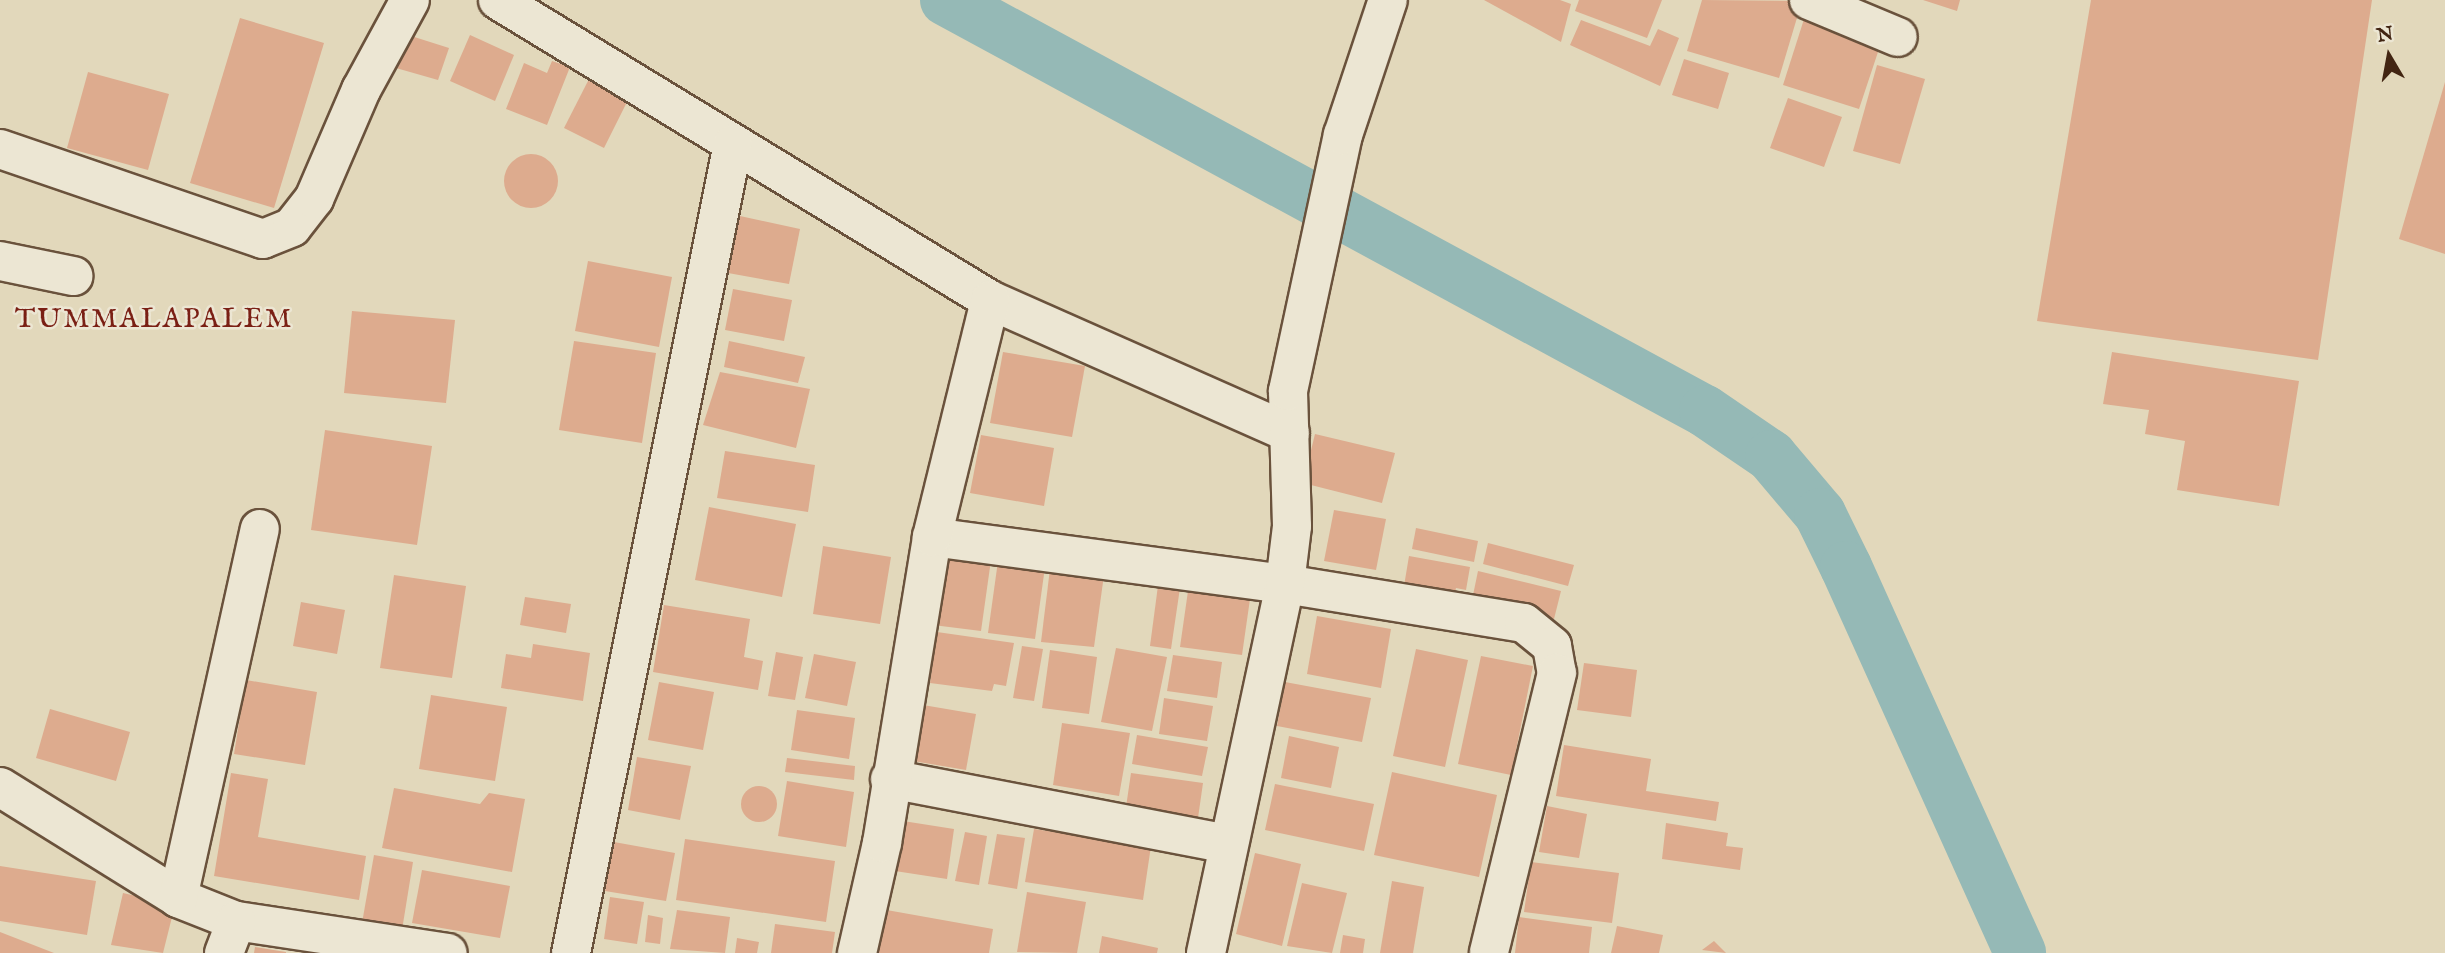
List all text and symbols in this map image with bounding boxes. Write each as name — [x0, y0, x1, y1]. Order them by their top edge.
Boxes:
north arrow — [2354, 21, 2424, 91]
text: N — [2375, 22, 2396, 49]
district label: TUMMALAPALEM — [16, 303, 292, 337]

